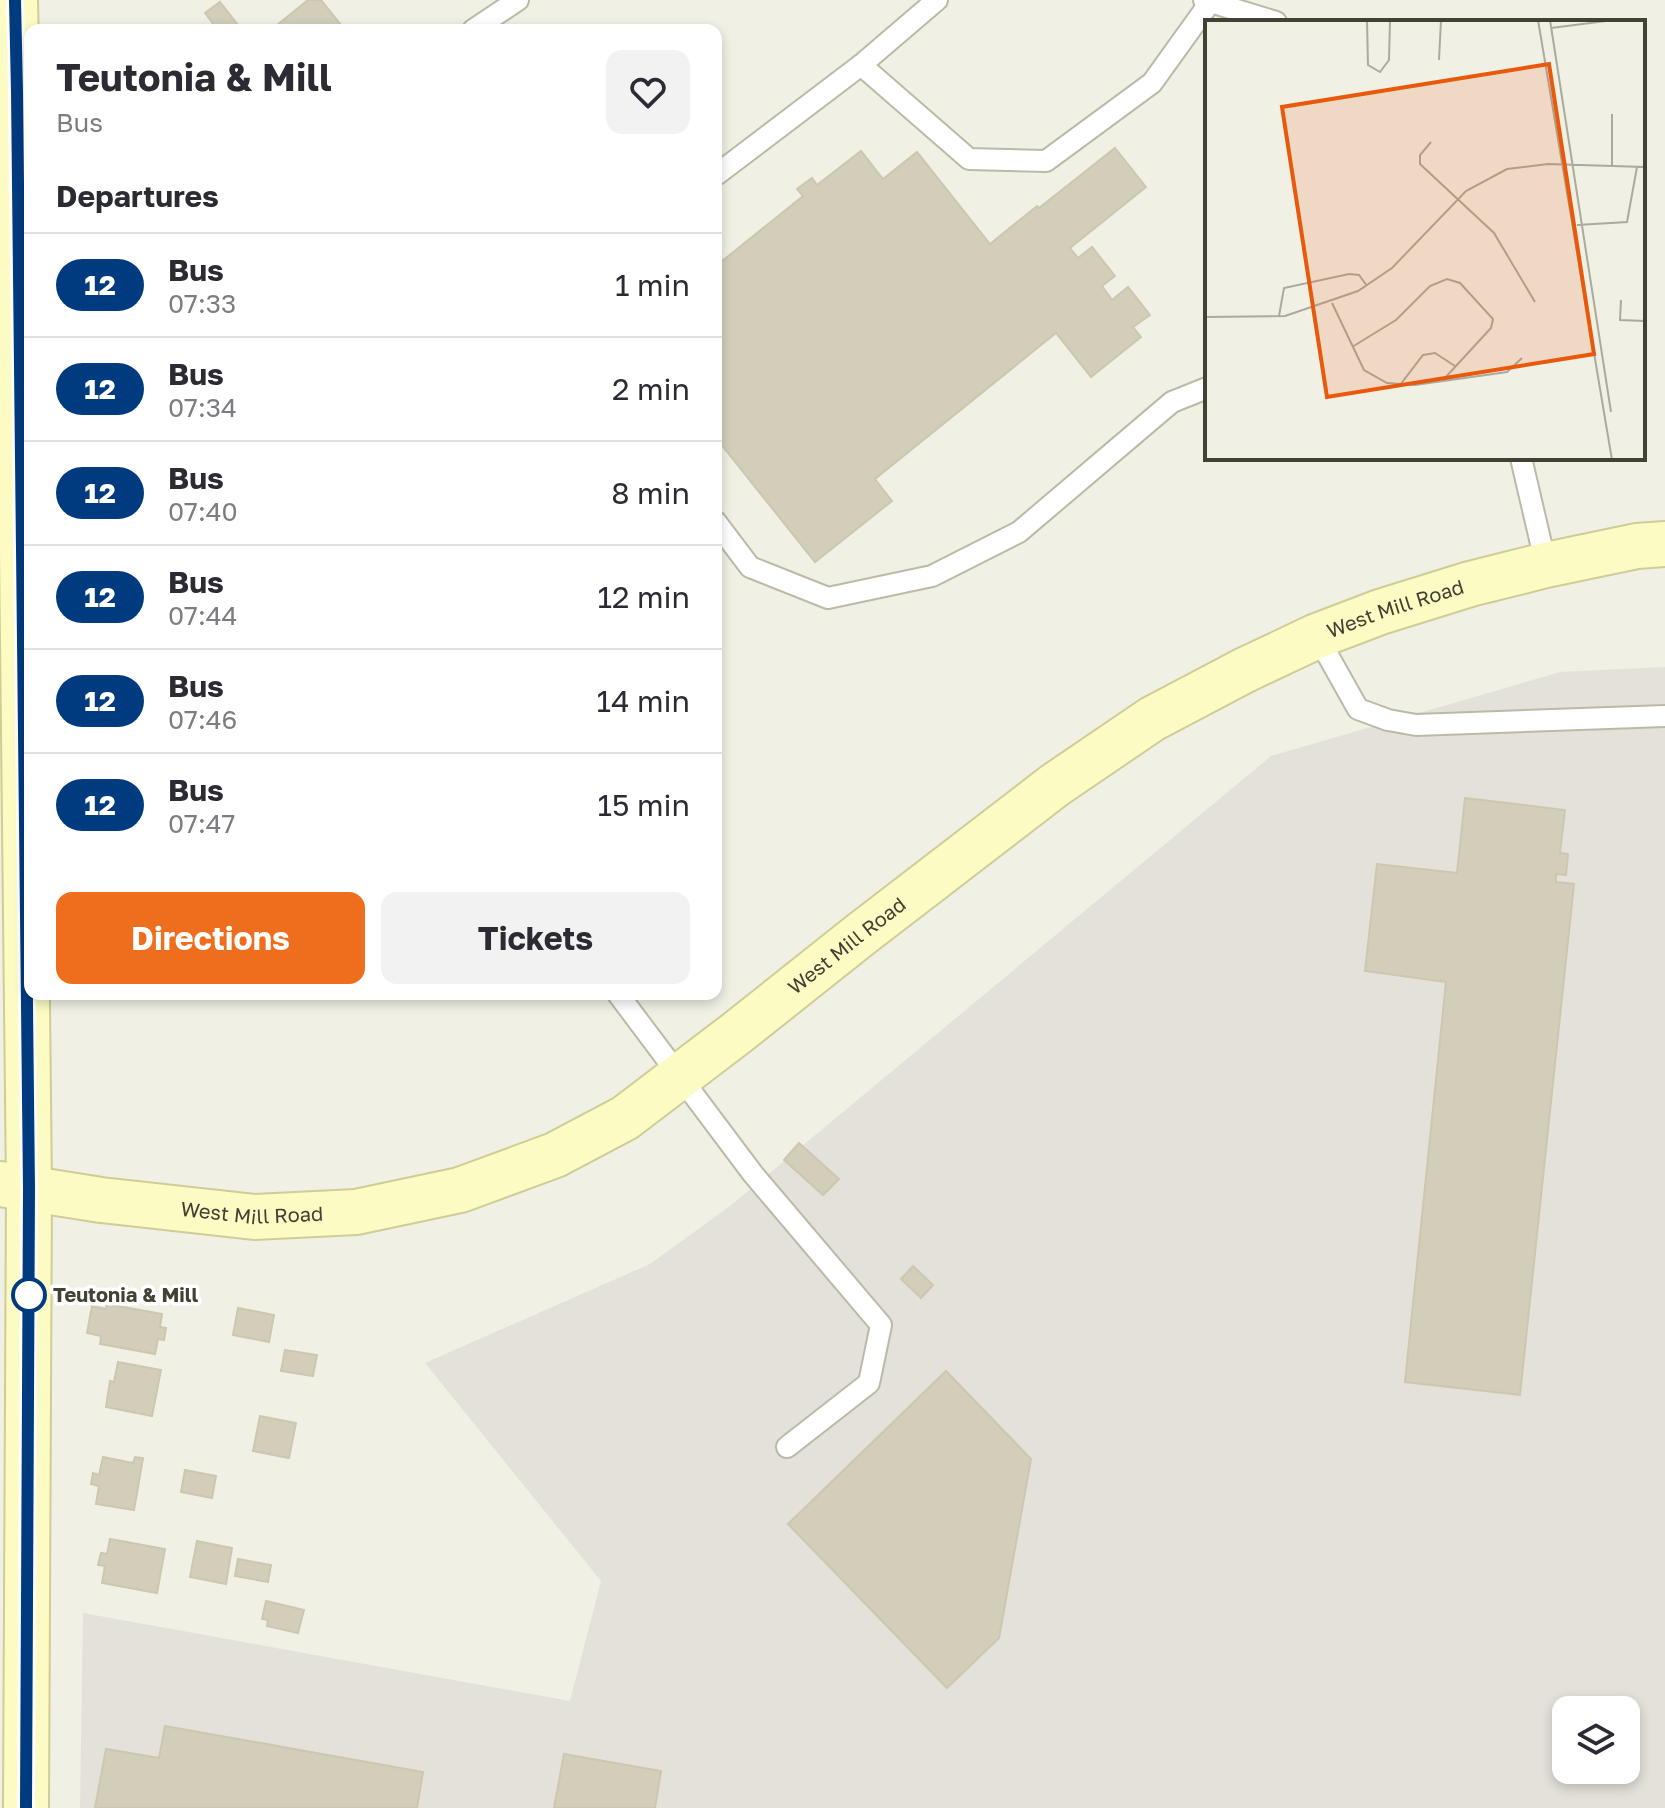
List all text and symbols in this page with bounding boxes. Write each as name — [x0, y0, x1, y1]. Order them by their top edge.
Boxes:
inset map — [1205, 20, 1645, 460]
button: heart — [606, 50, 690, 134]
text: Teutonia & Mill — [56, 54, 332, 99]
text: Bus — [56, 107, 103, 138]
text: Departures — [56, 178, 219, 214]
text: Bus — [168, 252, 224, 288]
text: 1 min — [615, 267, 690, 303]
text: 12 — [84, 268, 116, 301]
text: 07:33 — [168, 288, 236, 319]
text: Bus — [168, 356, 224, 392]
text: 2 min — [612, 371, 690, 407]
text: 12 — [84, 372, 116, 405]
text: 07:34 — [168, 392, 237, 423]
text: Bus — [168, 460, 224, 496]
text: 8 min — [611, 475, 690, 511]
text: 12 — [84, 476, 116, 509]
text: 07:40 — [168, 496, 238, 527]
text: Bus — [168, 564, 224, 600]
street label: West Mill Road — [1323, 574, 1466, 642]
text: 12 min — [598, 579, 690, 615]
text: 12 — [84, 580, 116, 613]
text: 07:44 — [168, 600, 237, 631]
text: Bus — [168, 668, 224, 704]
text: 14 min — [597, 683, 690, 719]
text: 12 — [84, 684, 116, 717]
text: 07:46 — [168, 704, 237, 735]
text: Bus — [168, 772, 224, 808]
text: 15 min — [598, 787, 690, 823]
text: 12 — [84, 788, 116, 821]
text: 07:47 — [168, 808, 235, 839]
street label: West Mill Road — [783, 891, 910, 999]
button: Directions — [56, 892, 365, 984]
button: Tickets — [381, 892, 690, 984]
street label: West Mill Road — [180, 1196, 324, 1228]
marker: Teutonia & Mill — [12, 1278, 46, 1312]
place label: Teutonia & Mill — [53, 1282, 198, 1306]
map controls — [1552, 1696, 1640, 1784]
button: layers — [1552, 1696, 1640, 1784]

